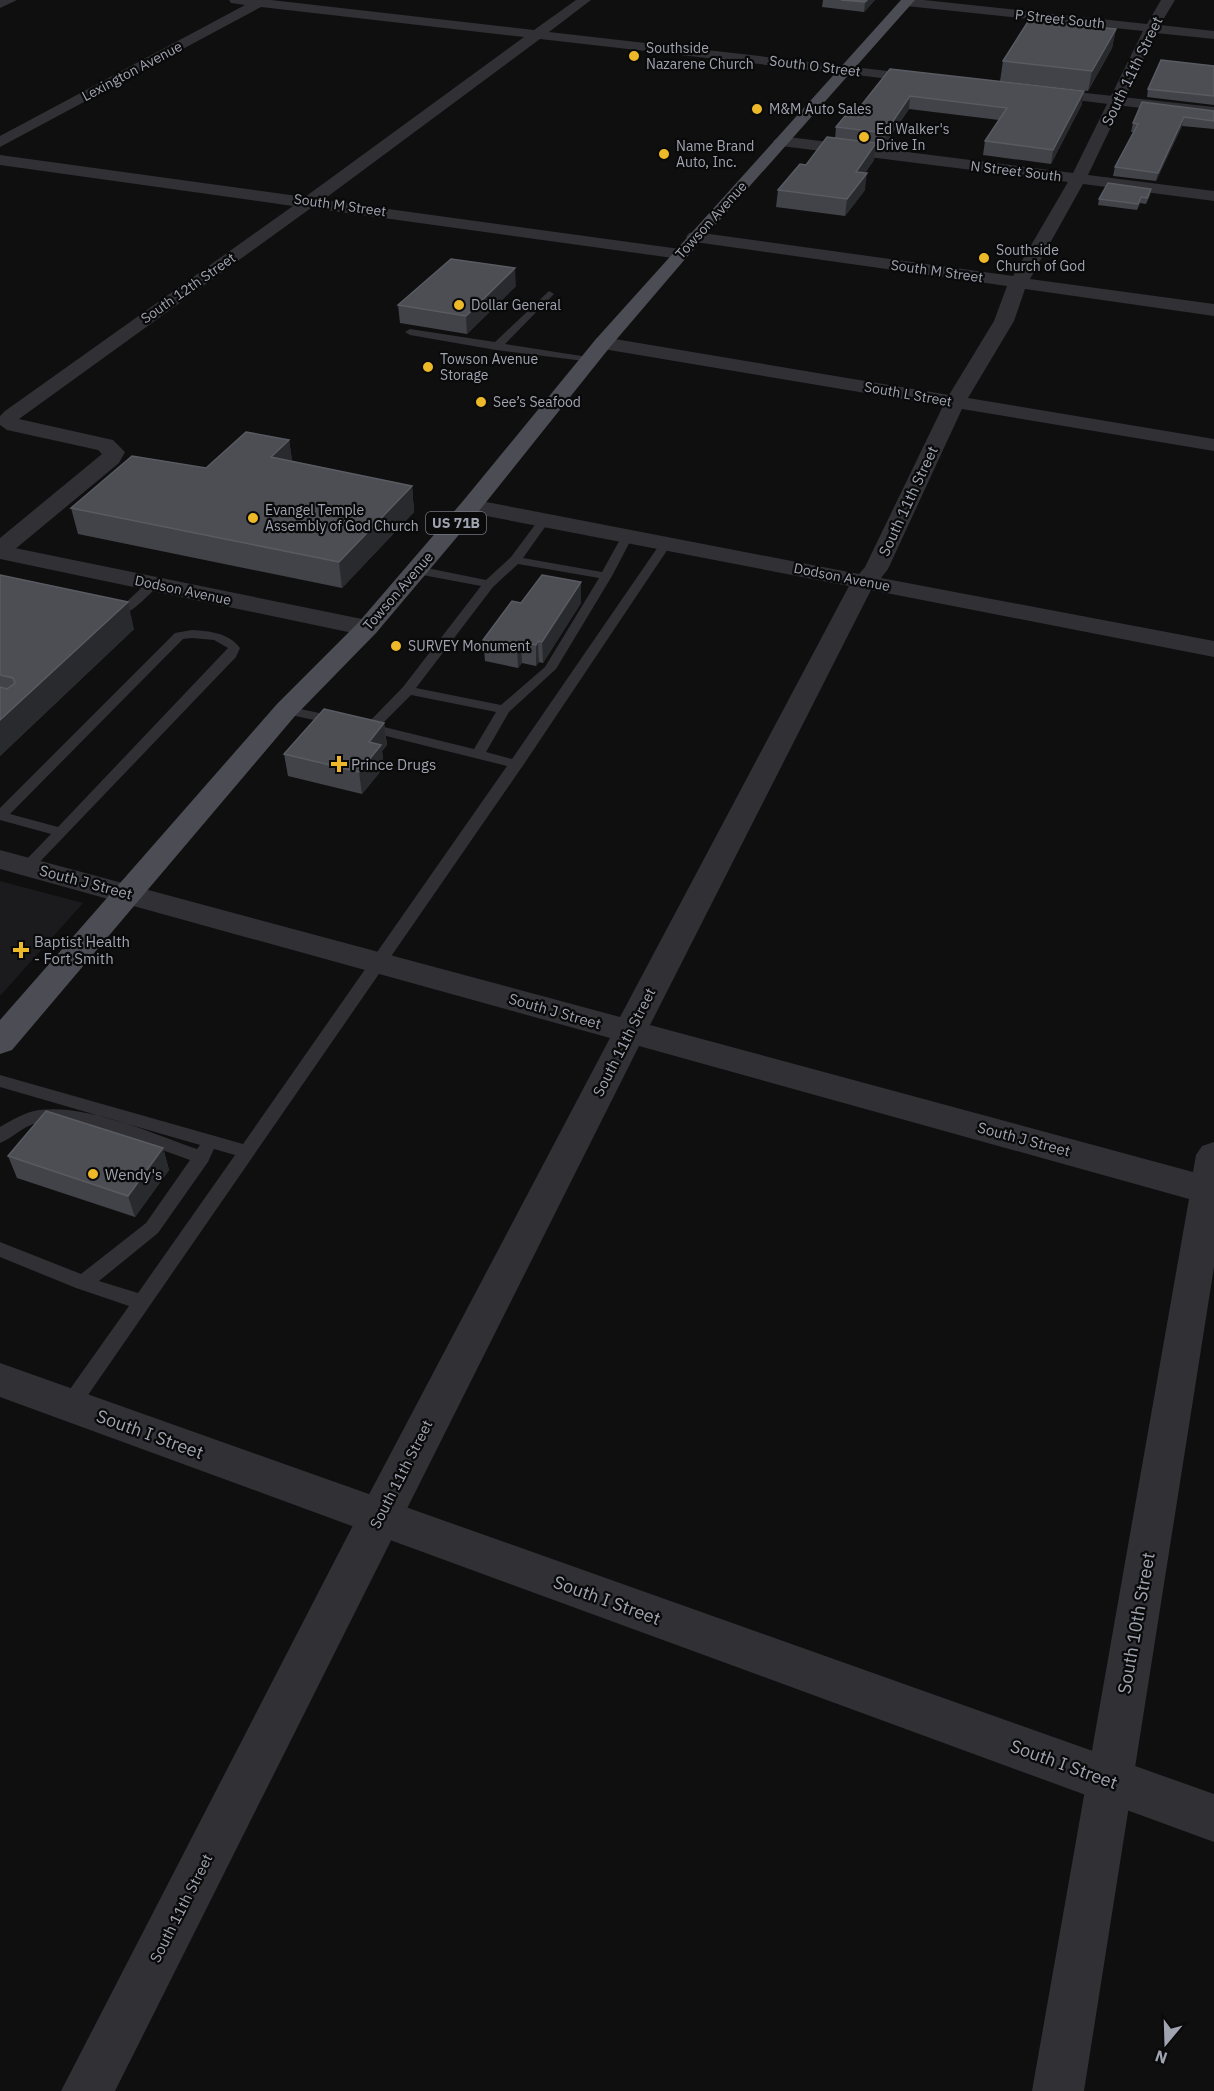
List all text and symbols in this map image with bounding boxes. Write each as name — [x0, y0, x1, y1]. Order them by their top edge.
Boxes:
street label: P Street South — [1014, 5, 1106, 33]
street label: South 11th Street — [1097, 13, 1167, 129]
street label: Lexington Avenue — [79, 37, 186, 105]
place label: Southside Nazarene Church — [646, 39, 754, 73]
marker: Southside Nazarene Church — [627, 49, 641, 63]
street label: South O Street — [768, 51, 862, 81]
place label: M&M Auto Sales — [769, 100, 872, 118]
marker: M&M Auto Sales — [750, 102, 764, 116]
place label: Ed Walker's Drive In — [876, 120, 950, 154]
marker: Ed Walker's Drive In — [857, 130, 871, 144]
place label: Name Brand Auto, Inc. — [676, 137, 754, 171]
marker: Name Brand Auto, Inc. — [657, 147, 671, 161]
street label: N Street South — [969, 156, 1063, 186]
street label: Towson Avenue — [671, 177, 751, 263]
street label: South M Street — [293, 190, 387, 220]
place label: Southside Church of God — [996, 241, 1085, 275]
street label: South 12th Street — [137, 249, 239, 327]
marker: Southside Church of God — [977, 251, 991, 265]
street label: South M Street — [890, 256, 984, 286]
place label: Dollar General — [471, 296, 561, 314]
marker: Dollar General — [452, 298, 466, 312]
place label: Towson Avenue Storage — [440, 350, 539, 384]
marker: Towson Avenue Storage — [421, 360, 435, 374]
street label: South L Street — [863, 377, 953, 411]
place label: See’s Seafood — [493, 393, 581, 411]
marker: See’s Seafood — [474, 395, 488, 409]
street label: South 11th Street — [874, 443, 942, 559]
place label: Evangel Temple Assembly of God Church — [265, 501, 419, 535]
marker: Evangel Temple Assembly of God Church — [246, 511, 260, 525]
road number: US 71B — [426, 512, 486, 534]
street label: Towson Avenue — [359, 548, 437, 634]
street label: Dodson Avenue — [792, 559, 892, 595]
street label: Dodson Avenue — [133, 571, 233, 609]
place label: SURVEY Monument — [408, 637, 530, 655]
marker: SURVEY Monument — [389, 639, 403, 653]
place label: Prince Drugs — [351, 755, 436, 774]
marker: Prince Drugs — [332, 757, 346, 771]
street label: South J Street — [38, 860, 134, 904]
place label: Baptist Health - Fort Smith — [34, 932, 130, 968]
marker: Baptist Health - Fort Smith — [12, 941, 30, 959]
street label: South 11th Street — [588, 984, 660, 1100]
street label: South J Street — [507, 989, 603, 1033]
street label: South J Street — [976, 1117, 1072, 1161]
place label: Wendy's — [105, 1165, 162, 1184]
marker: Wendy's — [86, 1167, 100, 1181]
street label: South I Street — [93, 1404, 207, 1464]
street label: South 11th Street — [365, 1416, 437, 1532]
street label: South 10th Street — [1112, 1550, 1160, 1696]
street label: South I Street — [550, 1570, 664, 1630]
street label: South I Street — [1007, 1734, 1121, 1794]
street label: South 11th Street — [145, 1850, 217, 1966]
north arrow — [1136, 2013, 1196, 2073]
text: N — [1152, 2046, 1170, 2069]

